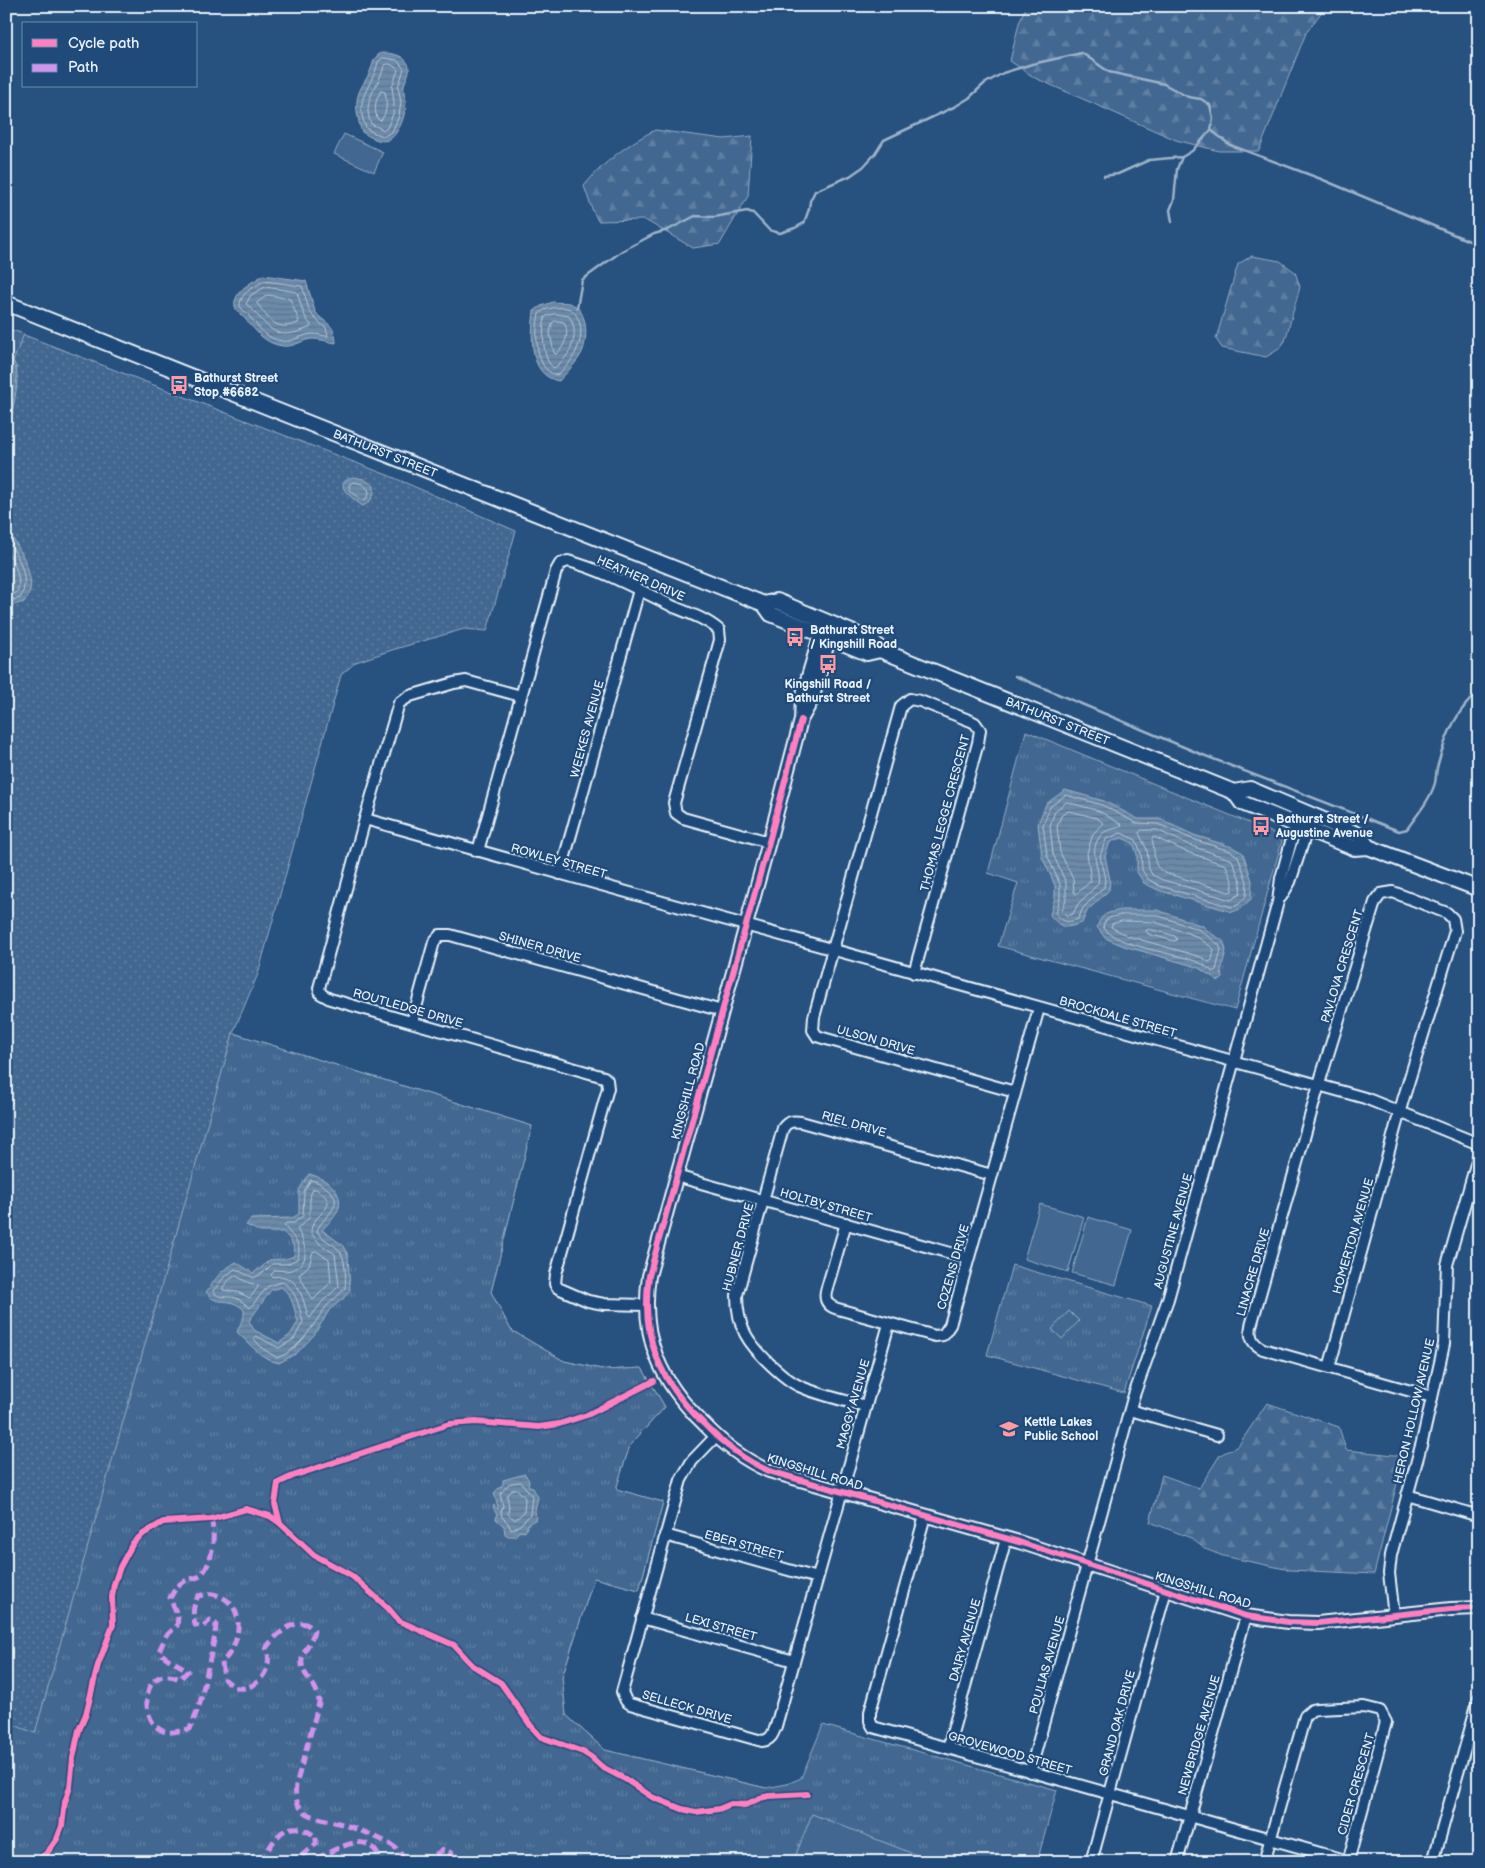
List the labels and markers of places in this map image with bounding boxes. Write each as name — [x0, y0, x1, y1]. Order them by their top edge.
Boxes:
place label: Bathurst Street Stop #6682 — [194, 371, 278, 400]
bus stop icon: Bathurst Street Stop #6682 — [168, 374, 190, 396]
place label: Bathurst Street / Kingshill Road — [810, 623, 897, 652]
bus stop icon: Bathurst Street / Kingshill Road — [784, 626, 806, 648]
bus stop icon: Kingshill Road / Bathurst Street — [817, 653, 839, 675]
place label: Kingshill Road / Bathurst Street — [785, 677, 872, 706]
place label: Bathurst Street / Augustine Avenue — [1275, 812, 1373, 841]
bus stop icon: Bathurst Street / Augustine Avenue — [1250, 815, 1272, 837]
place label: Kettle Lakes Public School — [1024, 1415, 1098, 1444]
school or university icon: Kettle Lakes Public School — [998, 1418, 1020, 1440]

